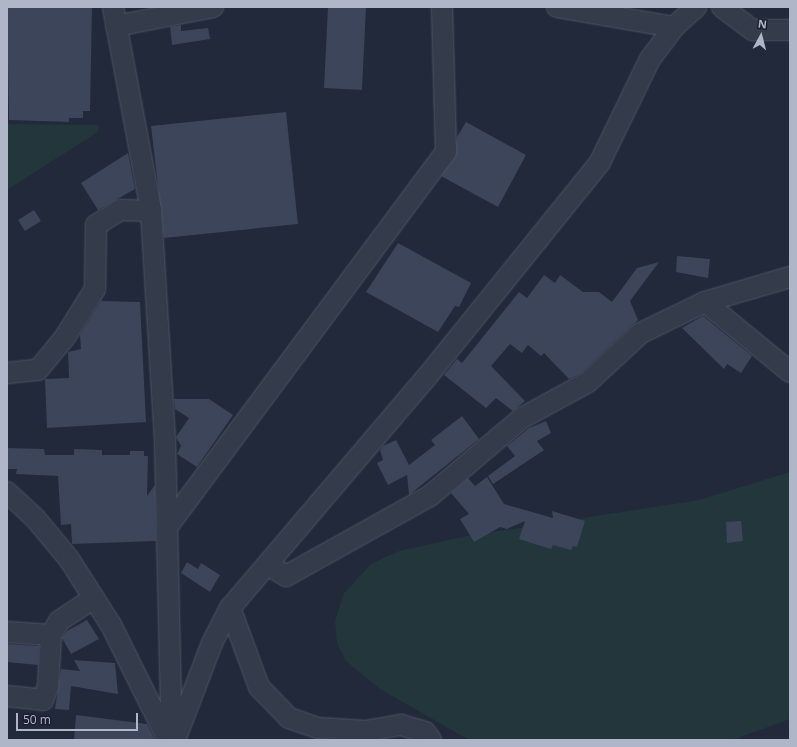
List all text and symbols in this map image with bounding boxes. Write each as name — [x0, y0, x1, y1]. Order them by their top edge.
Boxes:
north arrow — [741, 16, 781, 56]
text: N — [757, 16, 768, 32]
scale bar — [18, 705, 140, 731]
text: 50 m — [23, 711, 51, 728]

